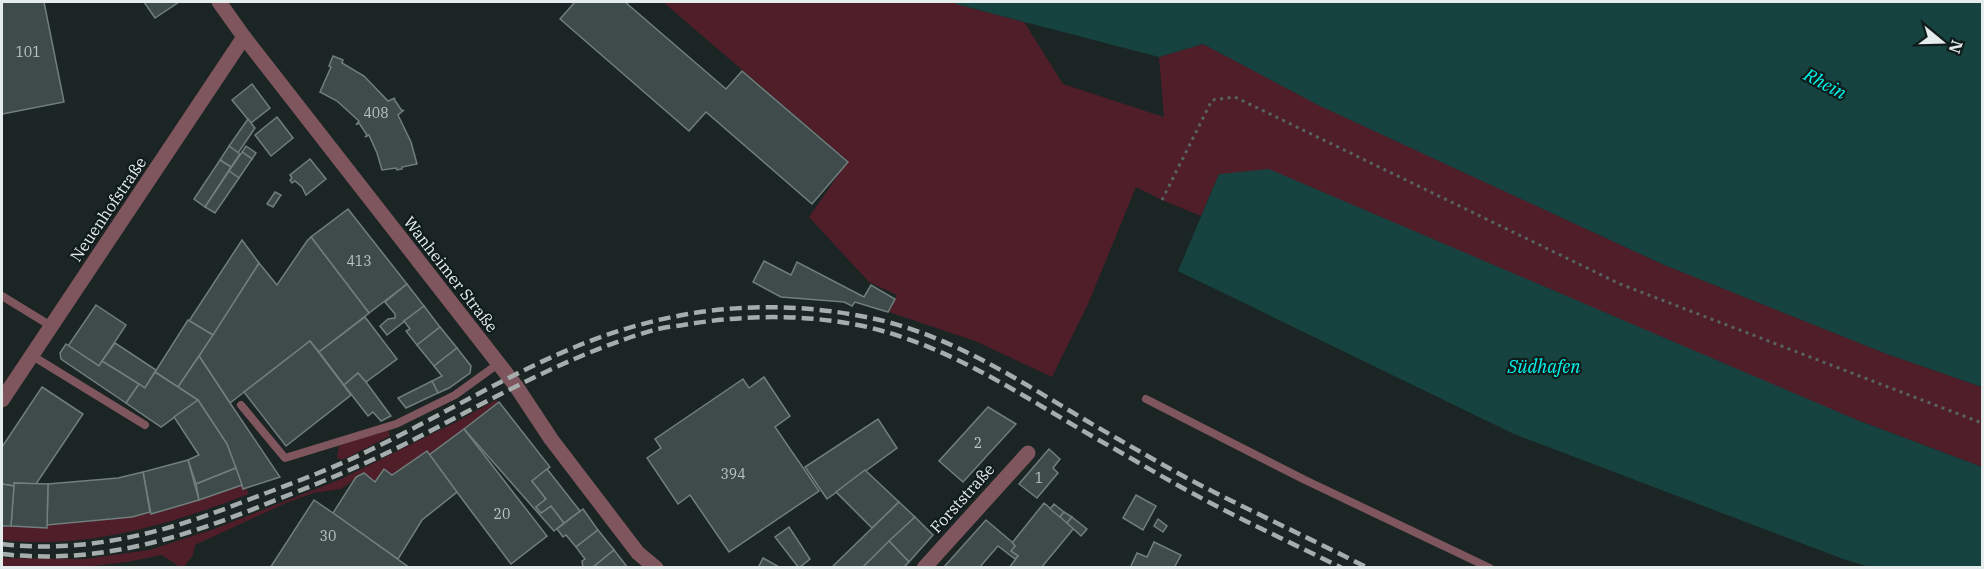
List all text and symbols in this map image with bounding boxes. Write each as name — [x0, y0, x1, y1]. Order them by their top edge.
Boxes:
north arrow — [1912, 12, 1972, 72]
text: N — [1945, 38, 1968, 56]
house number: 101 — [15, 43, 41, 61]
water label: Rhein — [1799, 62, 1851, 105]
house number: 408 — [363, 104, 389, 122]
street label: Neuenhofstraße — [66, 153, 150, 265]
street label: Wanheimer Straße — [400, 212, 502, 336]
house number: 413 — [346, 252, 372, 270]
water label: Südhafen — [1506, 355, 1581, 378]
house number: 2 — [974, 434, 982, 452]
street label: Forststraße — [926, 459, 998, 537]
house number: 394 — [720, 465, 746, 483]
house number: 1 — [1035, 469, 1043, 487]
house number: 20 — [494, 505, 510, 523]
house number: 30 — [320, 527, 336, 545]

